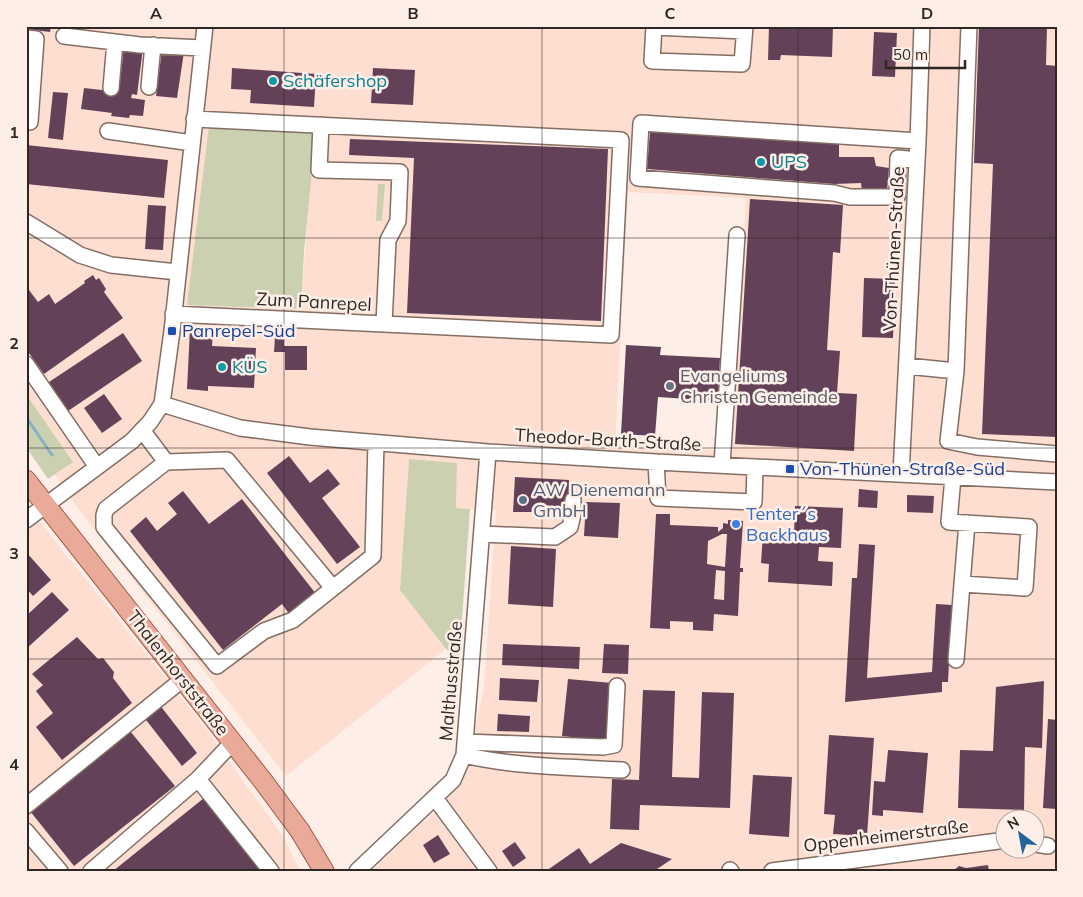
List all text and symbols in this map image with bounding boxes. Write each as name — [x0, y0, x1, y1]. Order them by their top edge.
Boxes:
text: A — [150, 3, 162, 23]
text: B — [407, 3, 419, 23]
text: C — [665, 3, 676, 23]
text: D — [921, 3, 933, 23]
scale bar — [886, 38, 964, 70]
text: 50 m — [893, 45, 928, 64]
place label: Schäfershop — [283, 69, 387, 92]
marker: Schäfershop — [267, 75, 279, 87]
text: 1 — [9, 122, 19, 142]
place label: UPS — [771, 150, 807, 173]
marker: UPS — [755, 156, 767, 168]
street label: Von-Thünen-Straße — [878, 166, 909, 332]
street label: Zum Panrepel — [256, 287, 372, 316]
place label: Panrepel-Süd — [182, 319, 295, 342]
marker: Panrepel-Süd — [166, 325, 178, 337]
text: 2 — [9, 333, 19, 353]
place label: KÜS — [232, 355, 268, 378]
marker: KÜS — [216, 361, 228, 373]
place label: Evangeliums Christen Gemeinde — [680, 364, 838, 408]
marker: Evangeliums Christen Gemeinde — [664, 380, 676, 392]
street label: Theodor-Barth-Straße — [514, 423, 702, 456]
place label: Von-Thünen-Straße-Süd — [800, 457, 1005, 480]
marker: Von-Thünen-Straße-Süd — [784, 463, 796, 475]
place label: AW Dienemann GmbH — [533, 478, 666, 522]
marker: AW Dienemann GmbH — [517, 494, 529, 506]
place label: Tenter´s Backhaus — [746, 502, 828, 546]
marker: Tenter´s Backhaus — [730, 518, 742, 530]
text: 3 — [9, 543, 19, 563]
street label: Thalenhorststraße — [122, 605, 235, 740]
street label: Malthusstraße — [434, 620, 467, 742]
text: 4 — [9, 754, 19, 774]
north arrow — [996, 810, 1046, 860]
text: N — [1004, 813, 1022, 833]
street label: Oppenheimerstraße — [802, 814, 970, 857]

